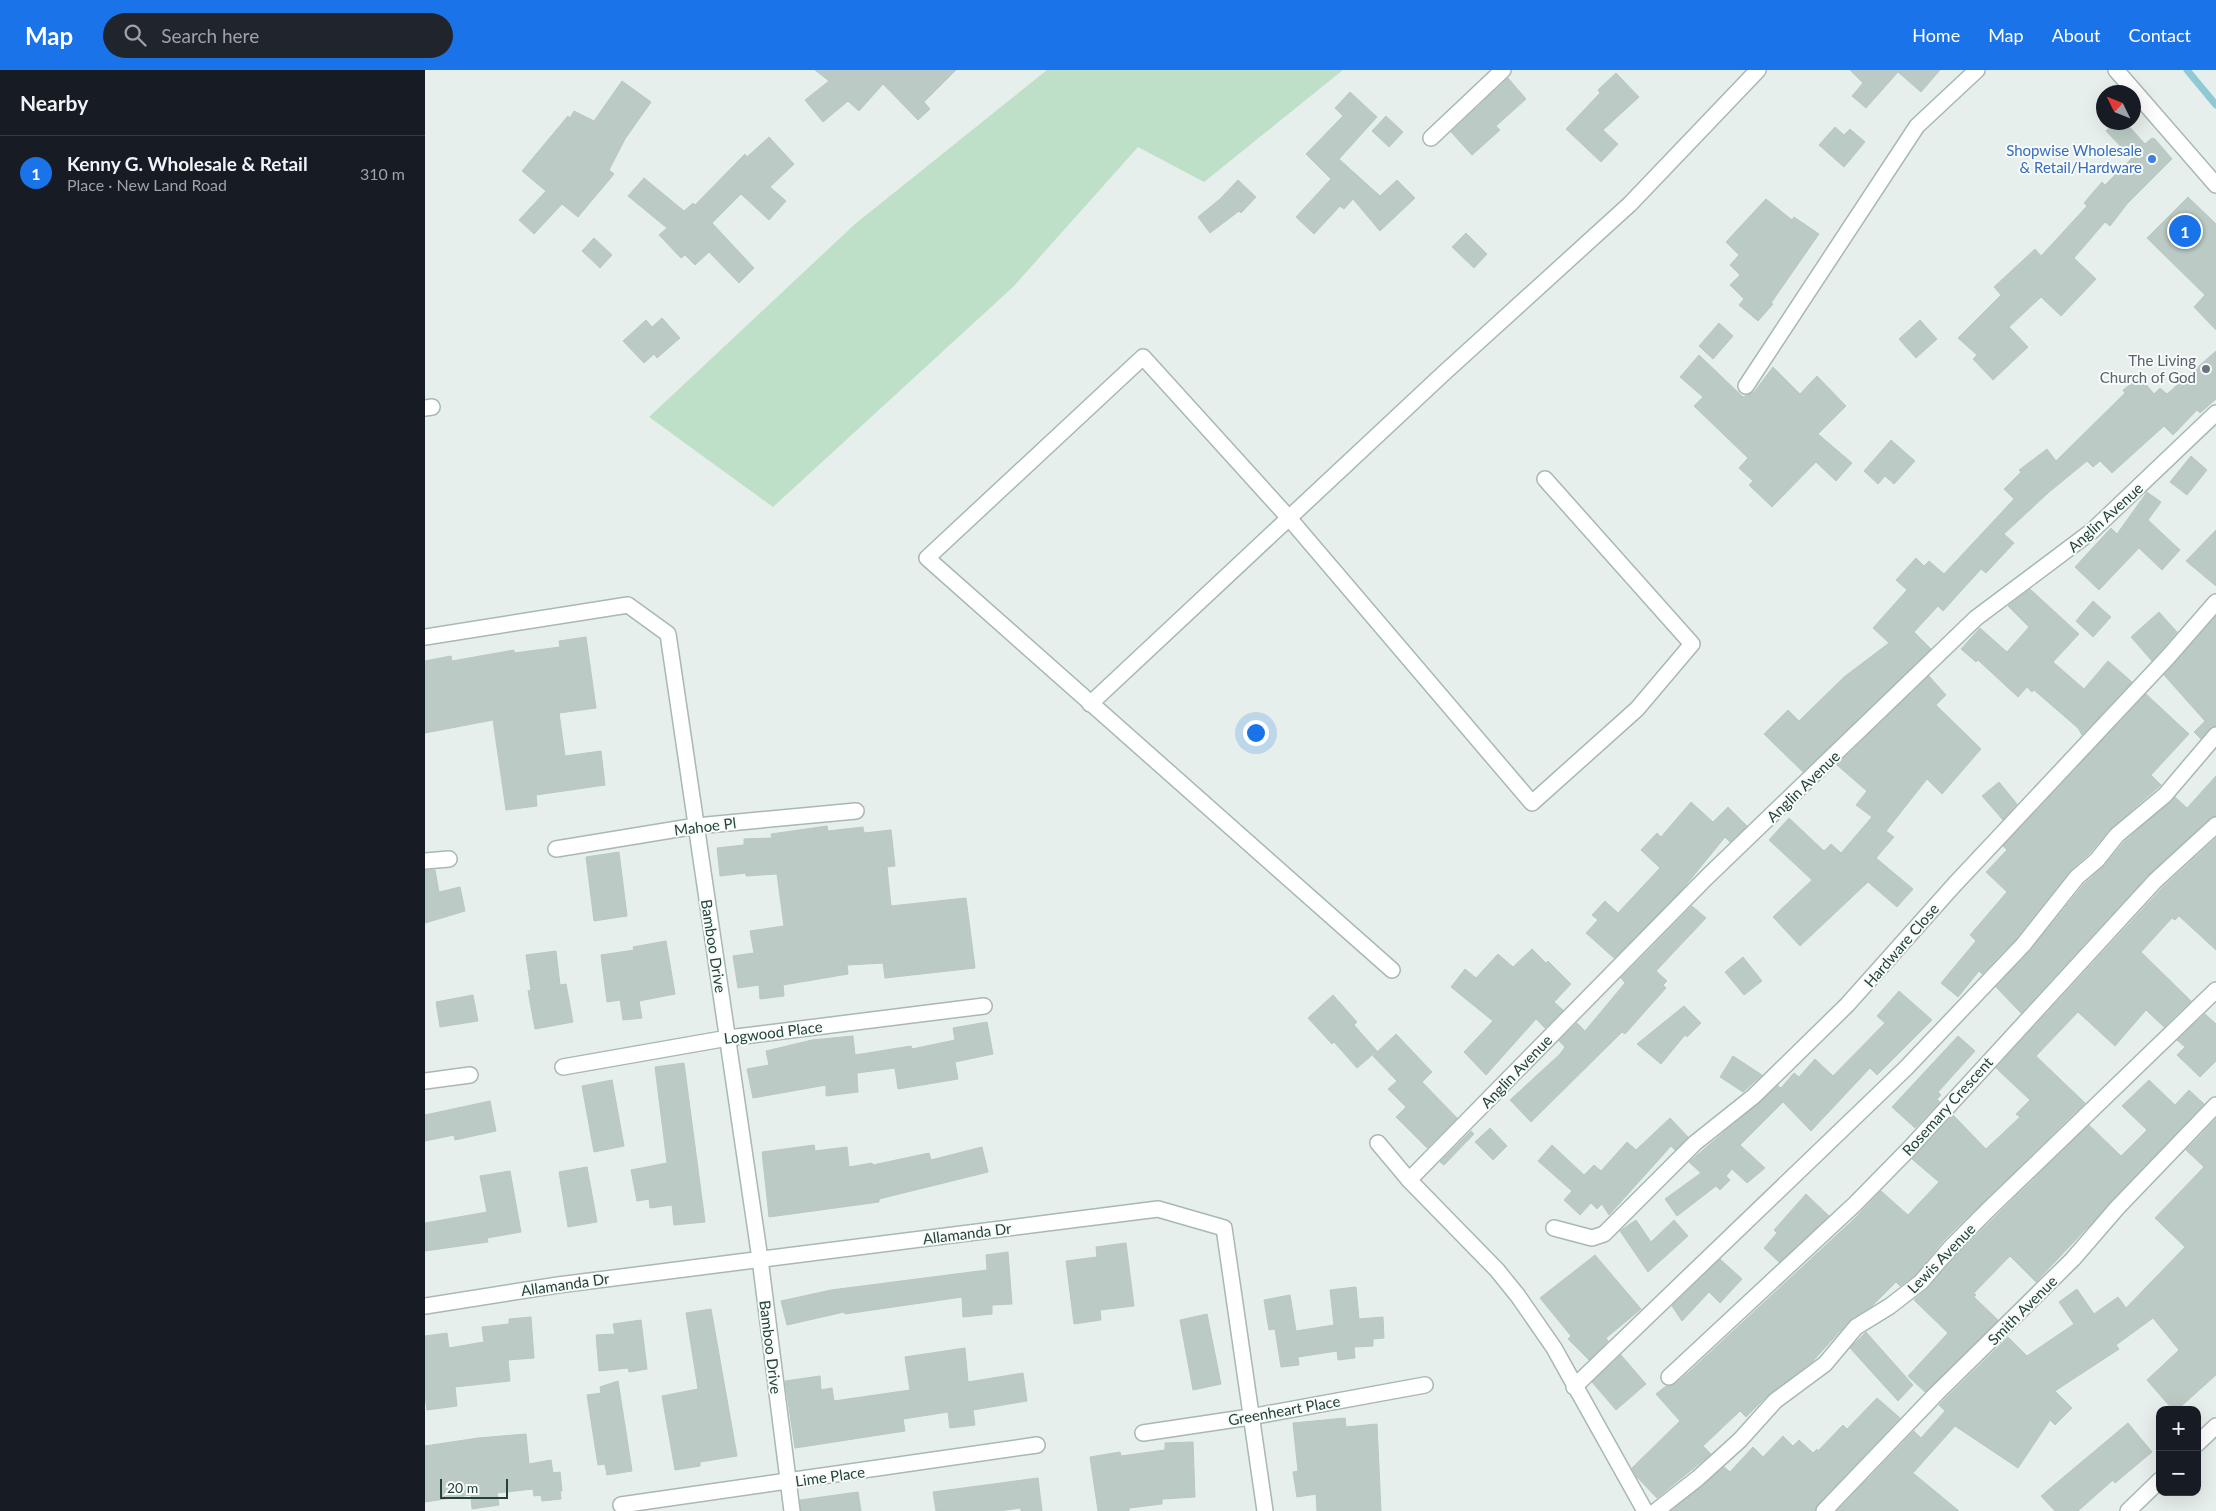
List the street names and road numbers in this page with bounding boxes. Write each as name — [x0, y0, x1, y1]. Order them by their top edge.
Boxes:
street label: Anglin Avenue — [2064, 479, 2146, 555]
street label: Anglin Avenue — [1763, 747, 1843, 825]
street label: Mahoe Pl — [673, 813, 737, 839]
street label: Bamboo Drive — [698, 898, 730, 994]
street label: Hardware Close — [1860, 899, 1942, 990]
street label: Logwood Place — [723, 1017, 823, 1047]
street label: Anglin Avenue — [1477, 1031, 1555, 1111]
street label: Rosemary Crescent — [1898, 1053, 1996, 1159]
street label: Allamanda Dr — [922, 1219, 1013, 1247]
street label: Lewis Avenue — [1903, 1219, 1979, 1297]
street label: Allamanda Dr — [520, 1269, 611, 1299]
street label: Smith Avenue — [1984, 1272, 2060, 1348]
street label: Bamboo Drive — [756, 1299, 786, 1395]
street label: Greenheart Place — [1227, 1391, 1342, 1429]
street label: Lime Place — [794, 1462, 866, 1490]

